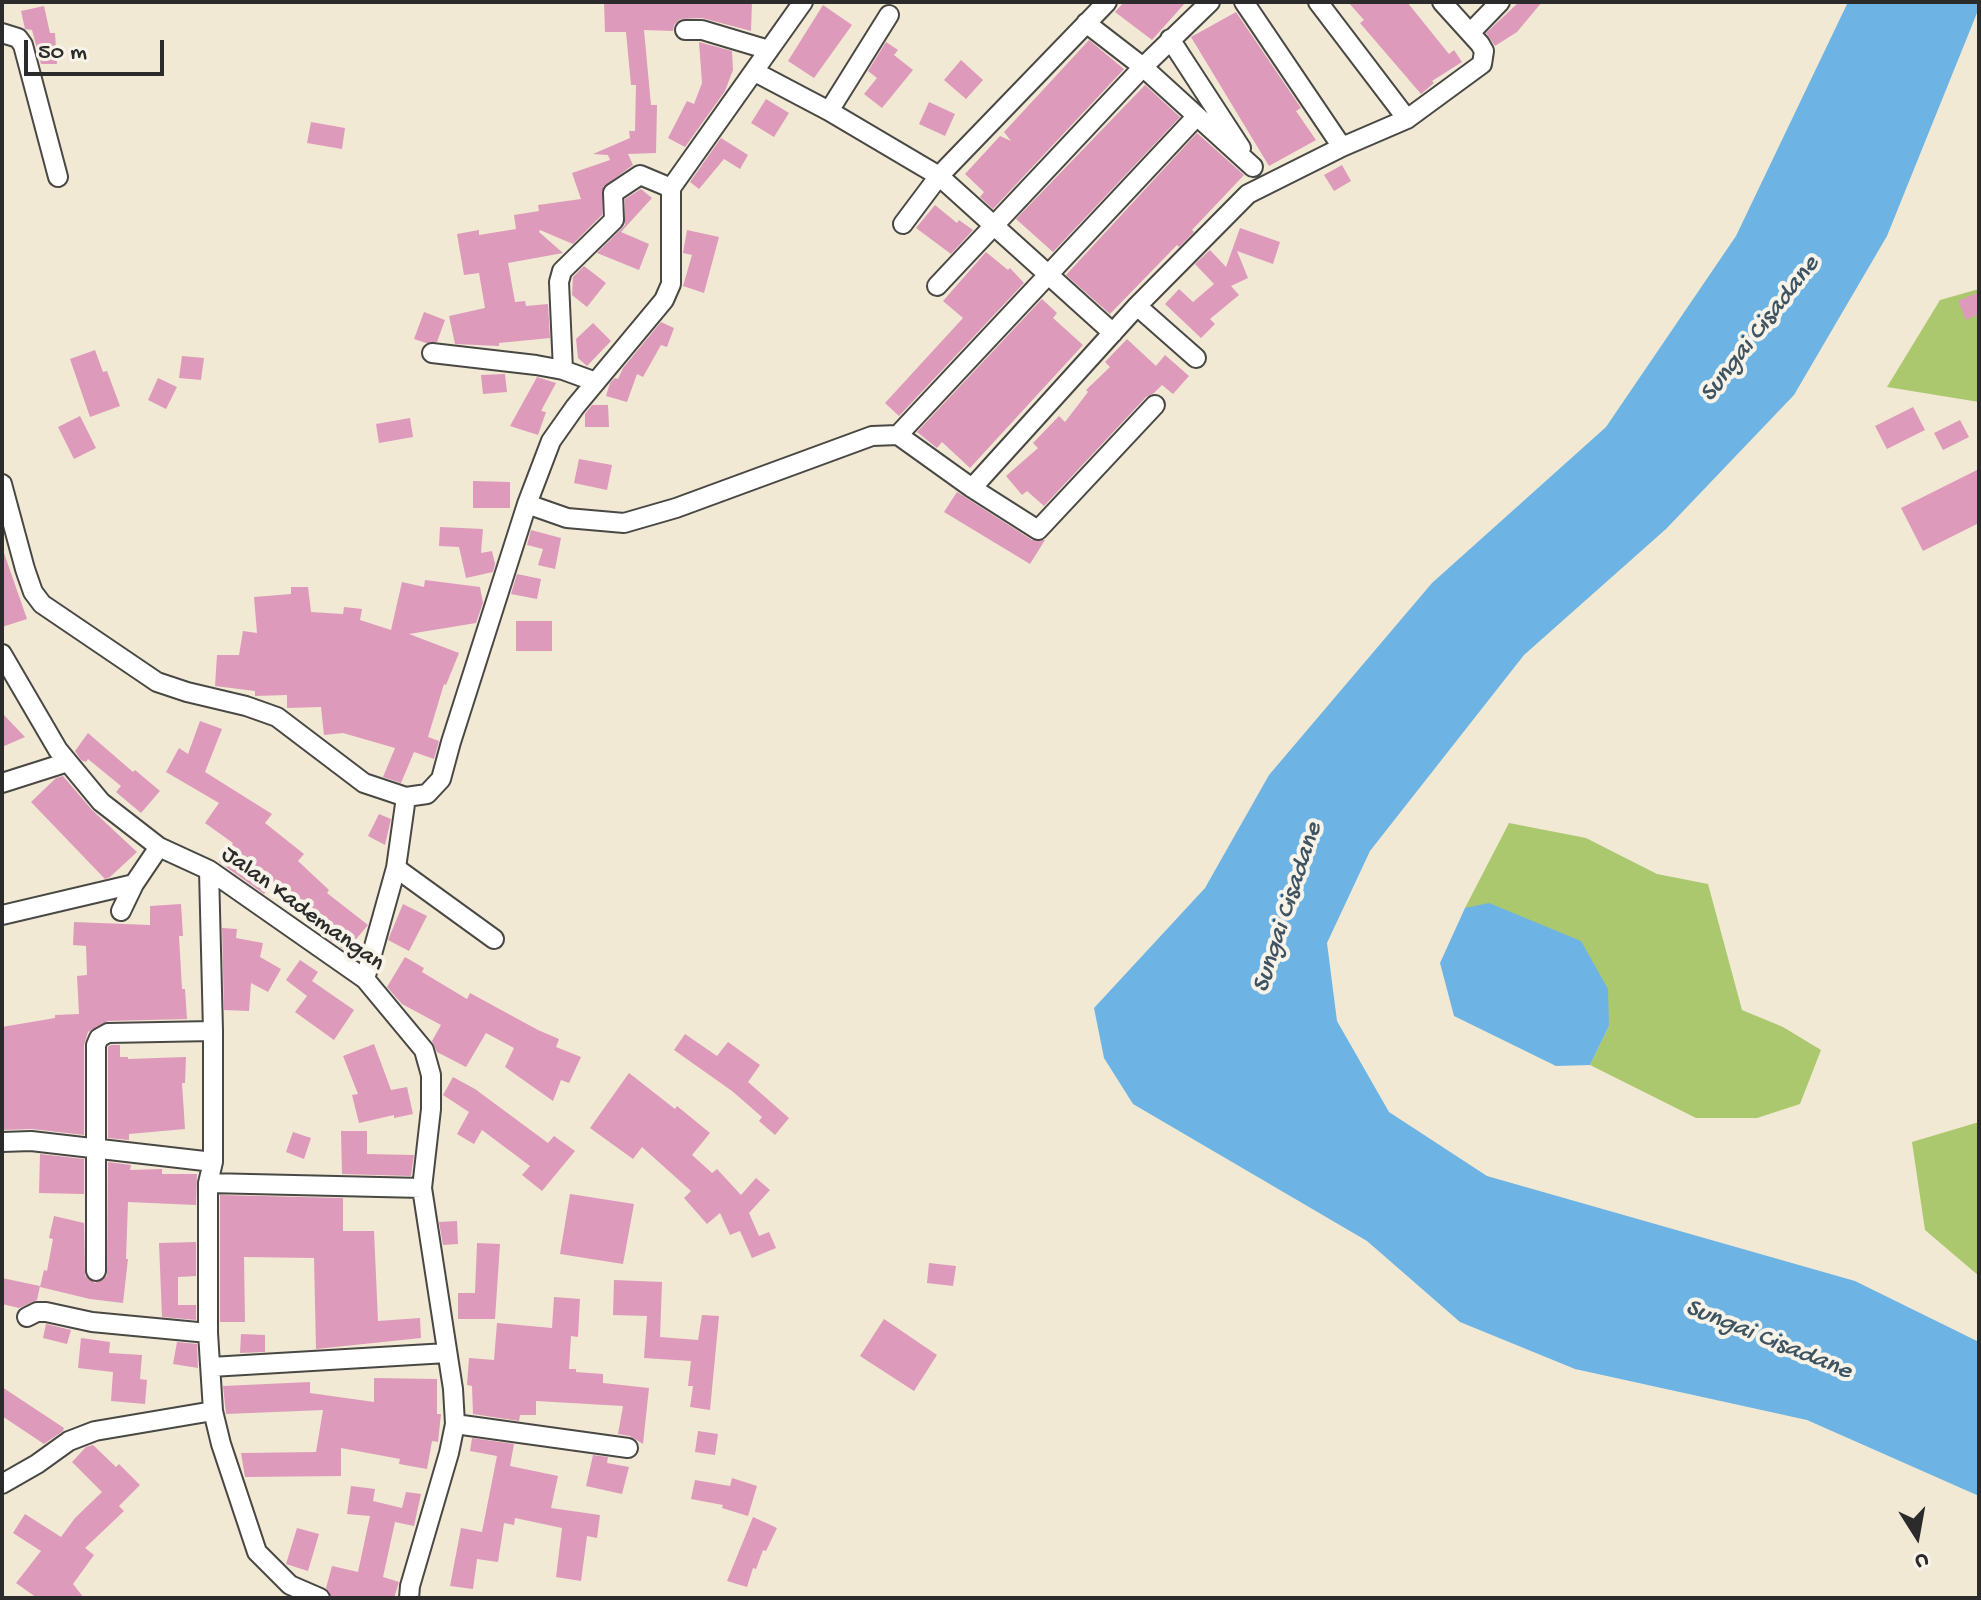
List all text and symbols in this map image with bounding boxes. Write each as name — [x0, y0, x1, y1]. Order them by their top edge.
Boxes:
scale bar — [28, 24, 168, 74]
text: 50 m — [38, 39, 87, 68]
water label: Sungai Cisadane — [1694, 251, 1828, 409]
water label: Sungai Cisadane — [1247, 819, 1331, 997]
street label: Jalan Kademangan — [215, 841, 389, 979]
water label: Sungai Cisadane — [1680, 1293, 1856, 1389]
north arrow — [1877, 1496, 1957, 1576]
text: U — [1913, 1546, 1930, 1574]

